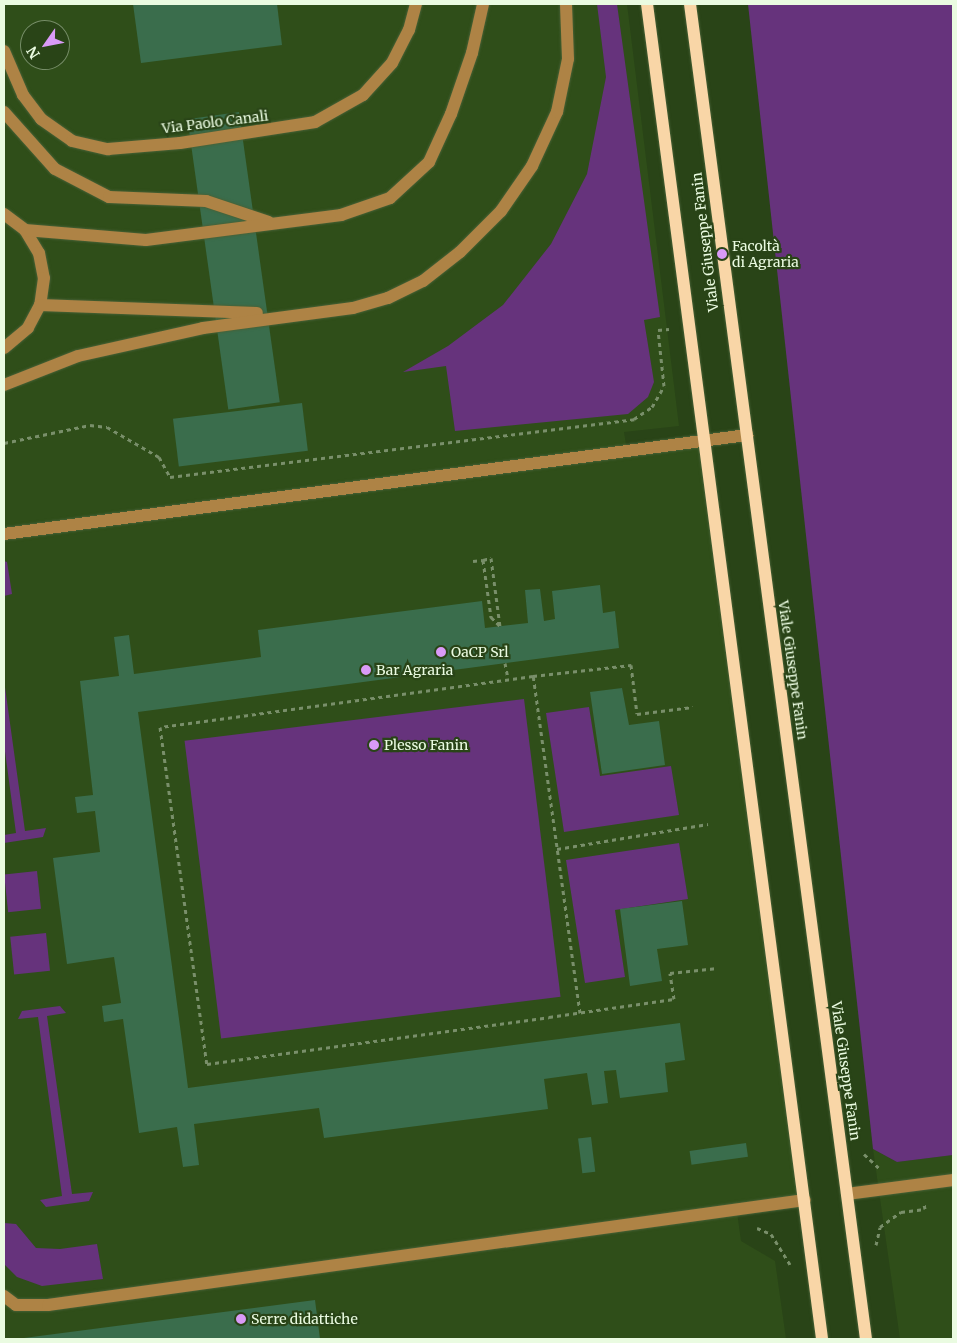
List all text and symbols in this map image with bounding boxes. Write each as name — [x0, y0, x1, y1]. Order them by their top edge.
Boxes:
north arrow — [20, 20, 70, 70]
text: N — [23, 43, 44, 62]
street label: Via Paolo Canali — [161, 107, 269, 137]
street label: Viale Giuseppe Fanin — [688, 171, 722, 313]
place label: Facoltà di Agraria — [732, 238, 799, 270]
marker: Facoltà di Agraria — [716, 248, 728, 260]
street label: Viale Giuseppe Fanin — [775, 599, 811, 741]
place label: OaCP Srl — [451, 644, 508, 660]
marker: OaCP Srl — [435, 646, 447, 658]
place label: Bar Agraria — [376, 662, 453, 678]
marker: Bar Agraria — [360, 664, 372, 676]
place label: Plesso Fanin — [384, 737, 468, 753]
marker: Plesso Fanin — [368, 739, 380, 751]
street label: Viale Giuseppe Fanin — [828, 1000, 864, 1142]
place label: Serre didattiche — [251, 1311, 358, 1327]
marker: Serre didattiche — [235, 1313, 247, 1325]

